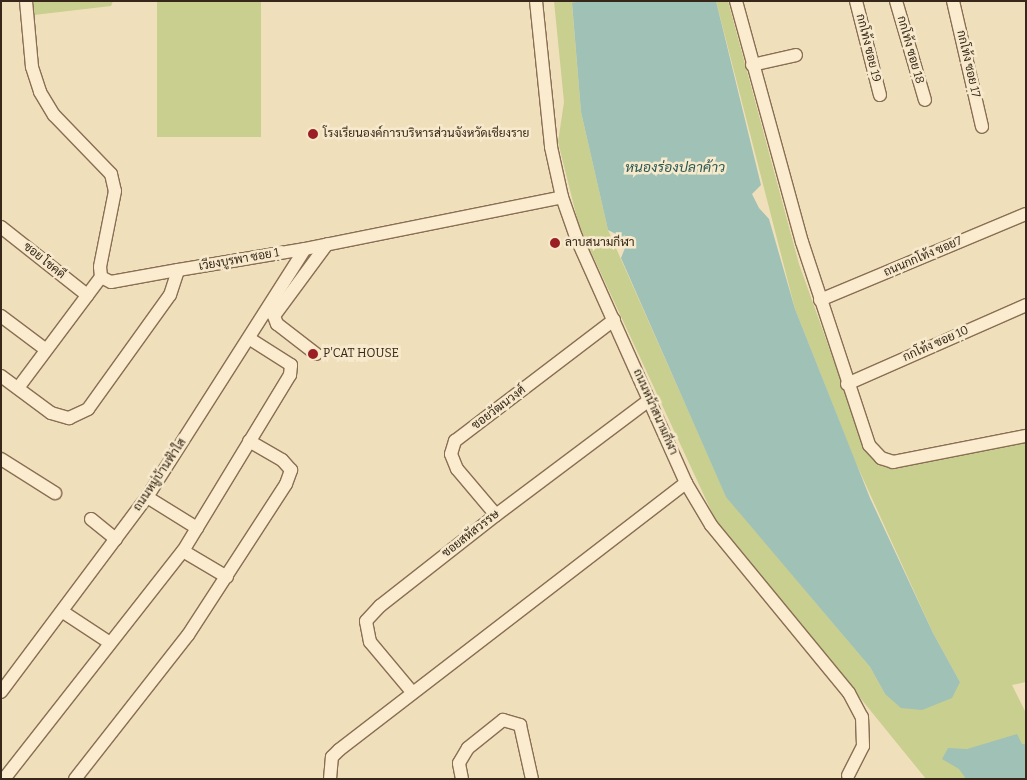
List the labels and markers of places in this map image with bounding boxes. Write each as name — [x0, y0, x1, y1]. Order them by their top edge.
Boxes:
place label: โรงเรียนองค์การบริหารส่วนจังหวัดเชียงราย — [323, 127, 529, 141]
marker: โรงเรียนองค์การบริหารส่วนจังหวัดเชียงราย — [307, 128, 319, 140]
place label: ลาบสนามกีฬา — [565, 236, 635, 250]
marker: ลาบสนามกีฬา — [549, 237, 561, 249]
place label: P'CAT HOUSE — [323, 347, 399, 361]
marker: P'CAT HOUSE — [307, 348, 319, 360]

